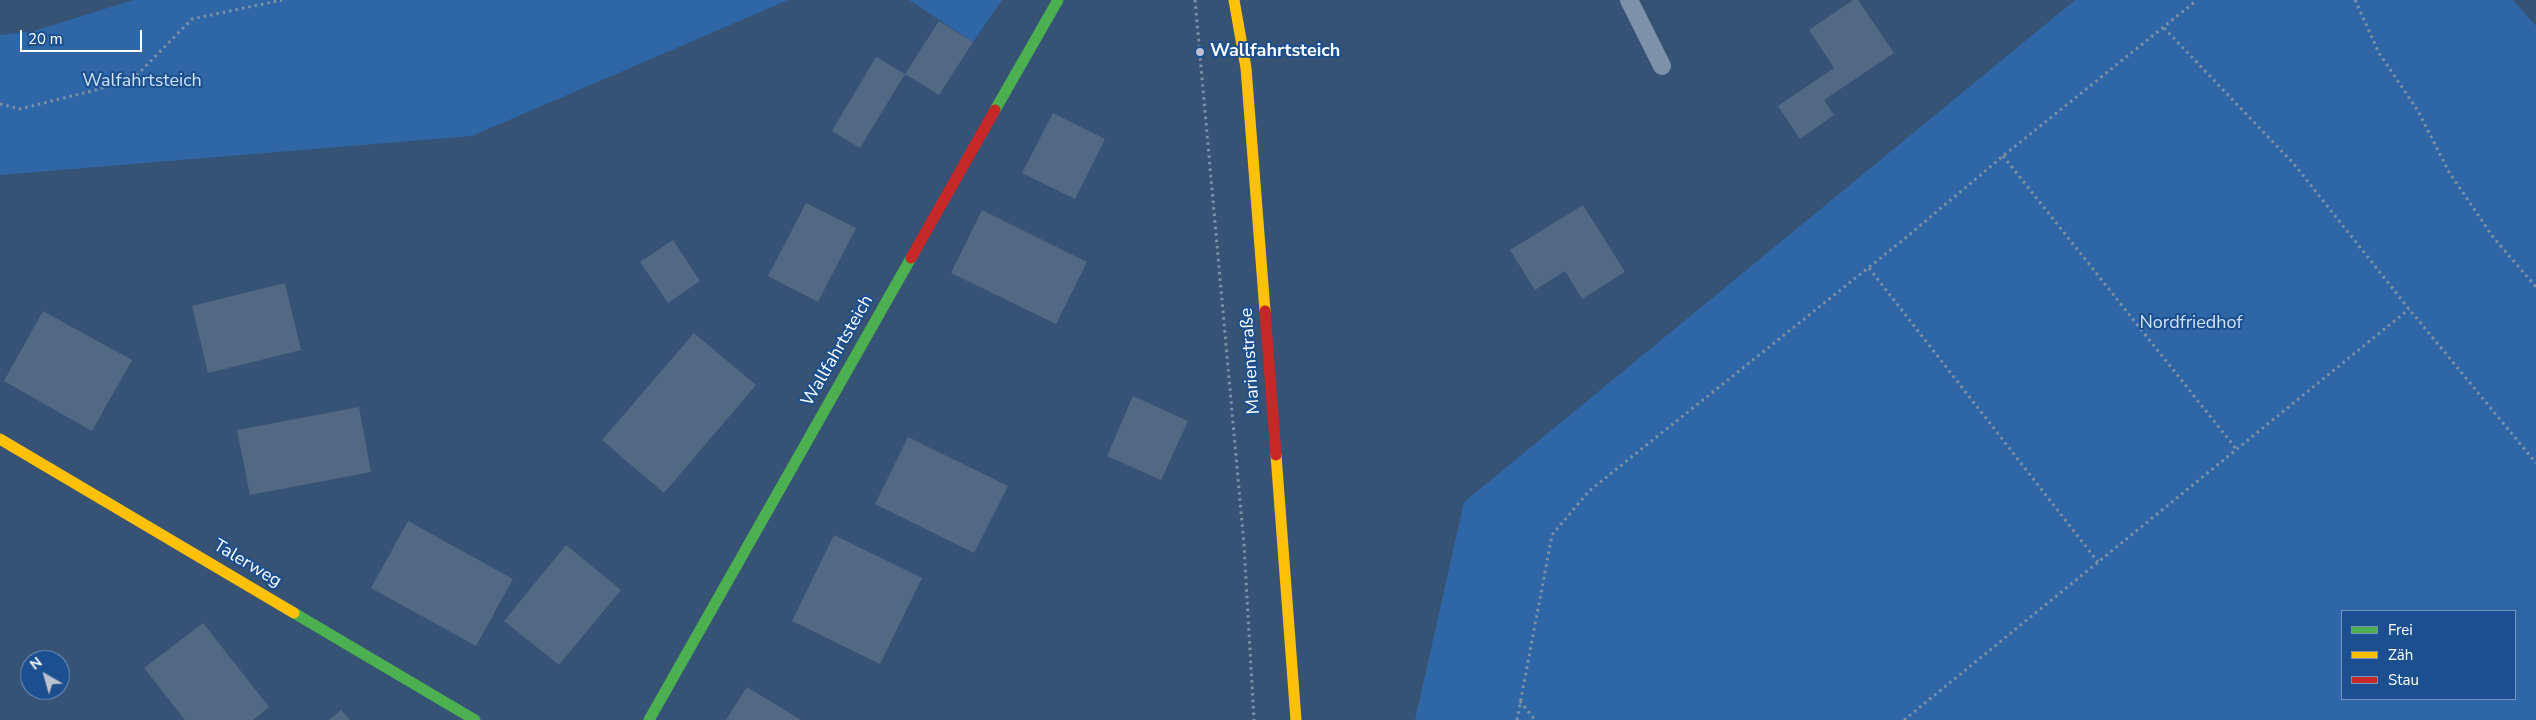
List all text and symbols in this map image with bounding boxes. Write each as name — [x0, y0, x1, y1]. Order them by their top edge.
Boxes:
scale bar — [22, 20, 145, 52]
text: 20 m — [28, 29, 63, 49]
place label: Wallfahrtsteich — [1210, 41, 1340, 63]
marker: Wallfahrtsteich — [1194, 46, 1206, 58]
park label: Walfahrtsteich — [82, 71, 202, 93]
street label: Wallfahrtsteich — [797, 292, 879, 410]
street label: Marienstraße — [1237, 307, 1265, 415]
park label: Nordfriedhof — [2140, 313, 2242, 335]
street label: Talerweg — [209, 535, 285, 593]
legend — [2341, 610, 2516, 700]
text: Frei — [2388, 620, 2413, 640]
text: Zäh — [2388, 645, 2413, 665]
north arrow — [20, 650, 70, 700]
text: N — [26, 653, 46, 674]
text: Stau — [2388, 670, 2419, 690]

